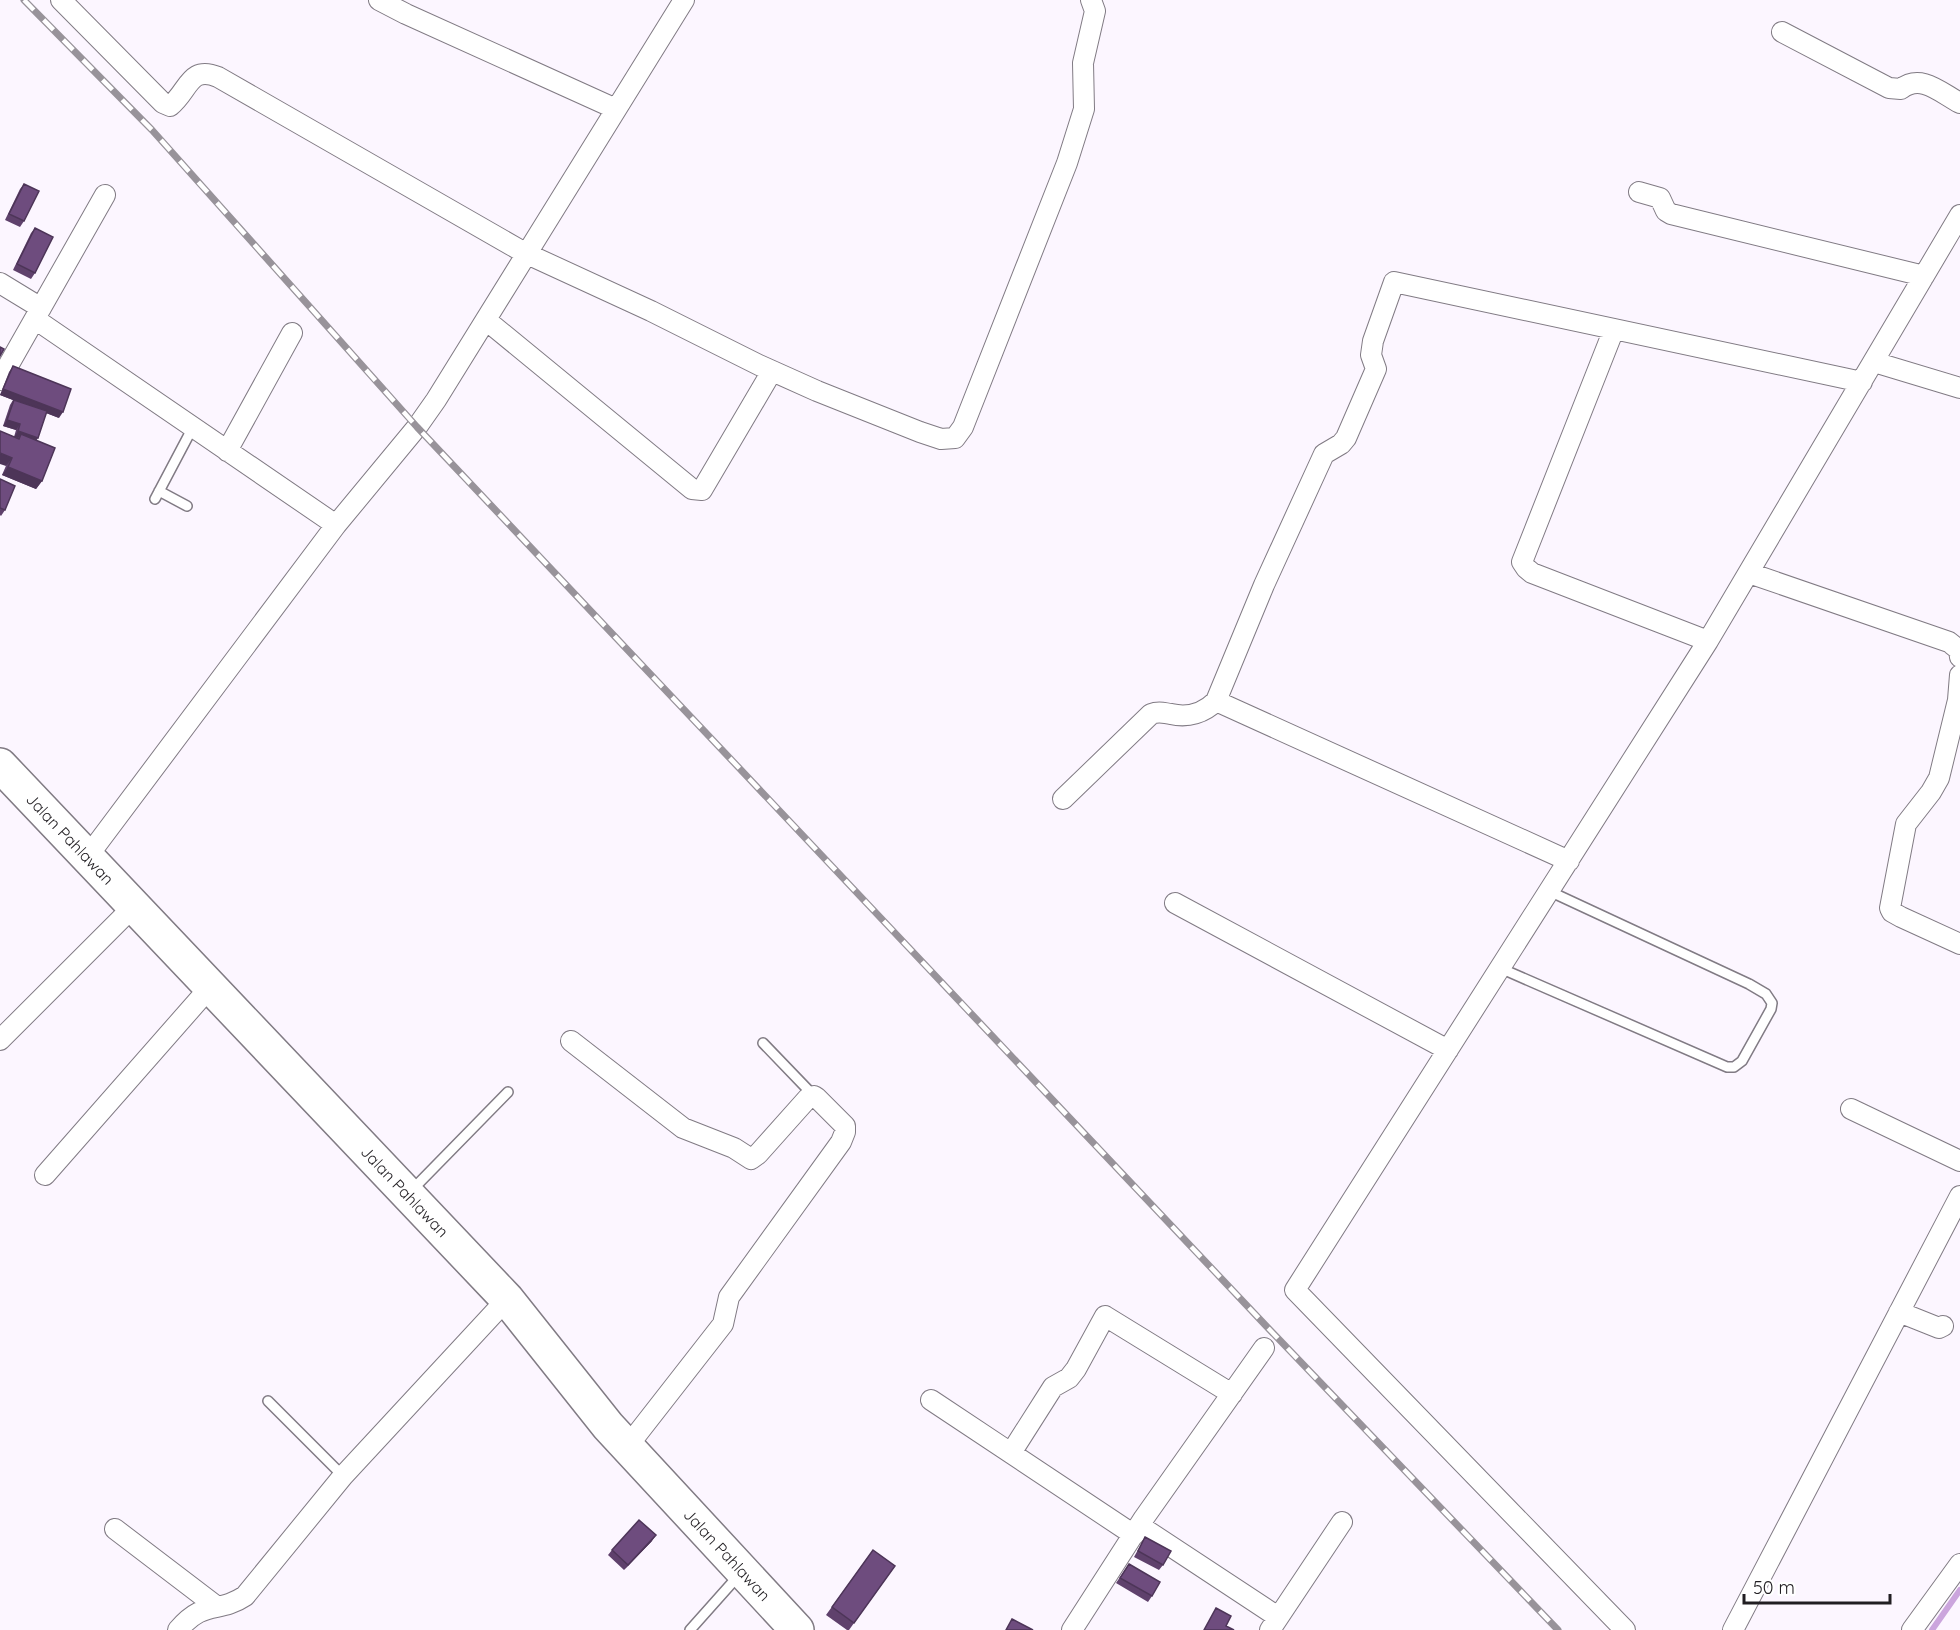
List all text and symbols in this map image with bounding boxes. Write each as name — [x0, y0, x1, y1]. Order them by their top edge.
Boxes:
street label: Jalan Pahlawan — [22, 789, 118, 889]
street label: Jalan Pahlawan — [357, 1142, 453, 1241]
street label: Jalan Pahlawan — [680, 1504, 775, 1605]
scale bar — [1744, 1567, 1890, 1605]
text: 50 m — [1753, 1576, 1795, 1599]

